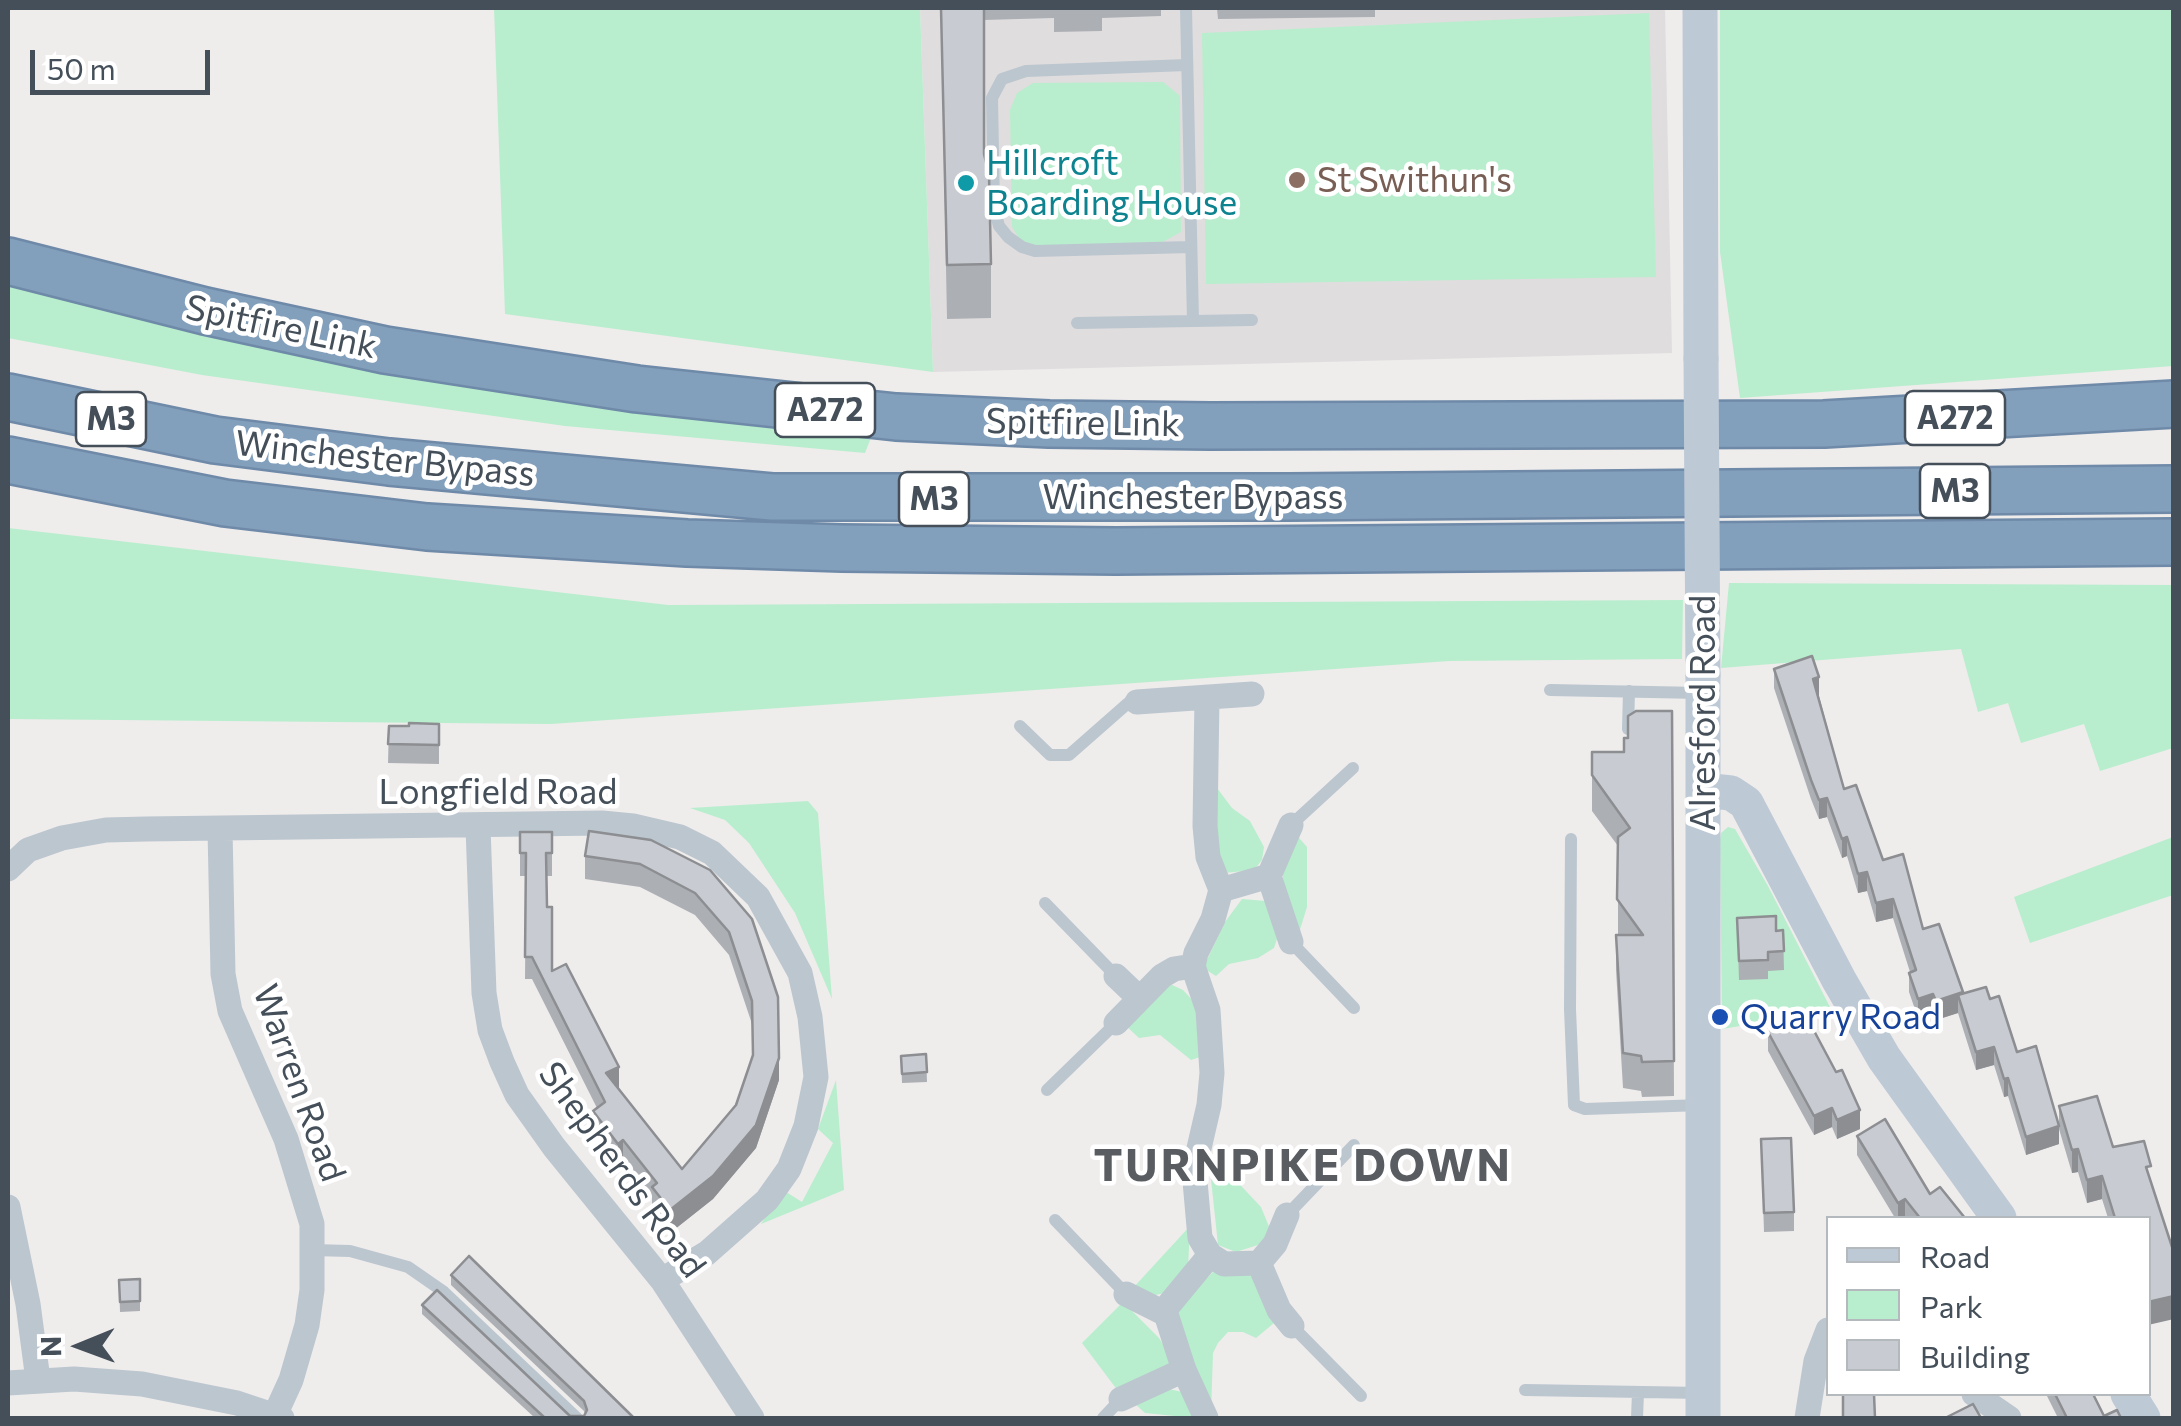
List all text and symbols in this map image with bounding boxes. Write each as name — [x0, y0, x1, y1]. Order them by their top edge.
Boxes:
scale bar — [35, 30, 215, 92]
text: 50 m — [47, 49, 116, 86]
place label: Hillcroft Boarding House — [986, 142, 1237, 224]
place label: St Swithun's — [1317, 159, 1512, 201]
marker: St Swithun's — [1286, 169, 1308, 191]
marker: Hillcroft Boarding House — [955, 172, 977, 194]
street label: Spitfire Link — [182, 286, 380, 368]
road number: A272 — [775, 383, 875, 437]
road number: A272 — [1905, 391, 2005, 445]
road number: M3 — [76, 392, 146, 446]
street label: Spitfire Link — [986, 400, 1180, 446]
street label: Winchester Bypass — [233, 422, 537, 496]
road number: M3 — [1920, 464, 1990, 518]
road number: M3 — [899, 472, 969, 526]
street label: Winchester Bypass — [1043, 476, 1343, 518]
street label: Alresford Road — [1682, 595, 1724, 831]
street label: Longfield Road — [379, 771, 617, 813]
street label: Warren Road — [244, 979, 354, 1187]
place label: Quarry Road — [1740, 996, 1941, 1038]
marker: Quarry Road — [1709, 1006, 1731, 1028]
street label: Shepherds Road — [530, 1054, 714, 1286]
district label: TURNPIKE DOWN — [1094, 1139, 1512, 1193]
legend — [1826, 1216, 2151, 1396]
text: Road — [1920, 1237, 1990, 1274]
text: Park — [1920, 1287, 1983, 1324]
north arrow — [30, 1296, 130, 1396]
text: N — [33, 1336, 67, 1357]
text: Building — [1920, 1337, 2030, 1374]

